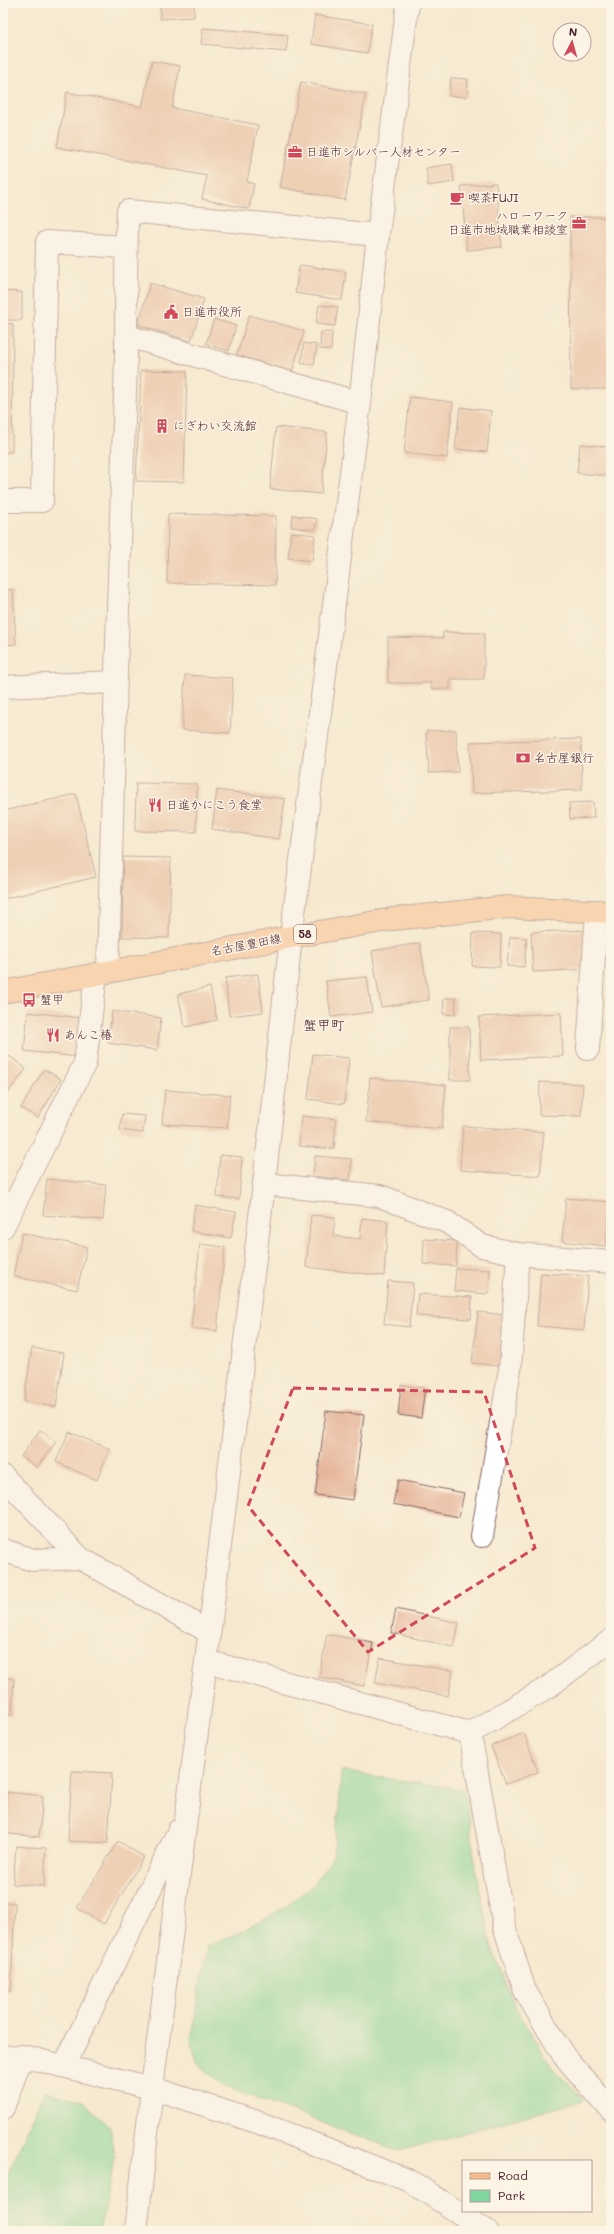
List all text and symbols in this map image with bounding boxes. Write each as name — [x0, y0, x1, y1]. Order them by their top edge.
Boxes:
north arrow — [552, 22, 592, 62]
text: N — [568, 24, 578, 39]
place label: 日進市シルバー人材センター — [306, 143, 461, 159]
office icon: 日進市シルバー人材センター — [287, 144, 303, 160]
place label: 喫茶FUJI — [468, 189, 519, 205]
cafe icon: 喫茶FUJI — [449, 190, 465, 206]
place label: ハローワーク 日進市地域職業相談室 — [448, 207, 568, 237]
office icon: ハローワーク 日進市地域職業相談室 — [571, 215, 587, 231]
place label: 日進市役所 — [182, 303, 242, 319]
public building icon: 日進市役所 — [163, 304, 179, 320]
place label: にぎわい交流館 — [173, 417, 257, 433]
building icon: にぎわい交流館 — [154, 418, 170, 434]
place label: 名古屋銀行 — [534, 749, 594, 765]
bank icon: 名古屋銀行 — [515, 750, 531, 766]
place label: 日進かにこう食堂 — [166, 796, 262, 812]
restaurant icon: 日進かにこう食堂 — [147, 797, 163, 813]
road number: 58 — [294, 925, 316, 943]
street label: 名古屋豊田線 — [209, 929, 283, 959]
place label: 蟹甲 — [40, 991, 64, 1007]
bus stop icon: 蟹甲 — [21, 992, 37, 1008]
district label: 蟹甲町 — [303, 1015, 345, 1034]
place label: あんこ椿 — [64, 1026, 112, 1042]
restaurant icon: あんこ椿 — [45, 1027, 61, 1043]
legend — [462, 2160, 592, 2212]
text: Road — [498, 2167, 528, 2183]
text: Park — [498, 2187, 525, 2203]

